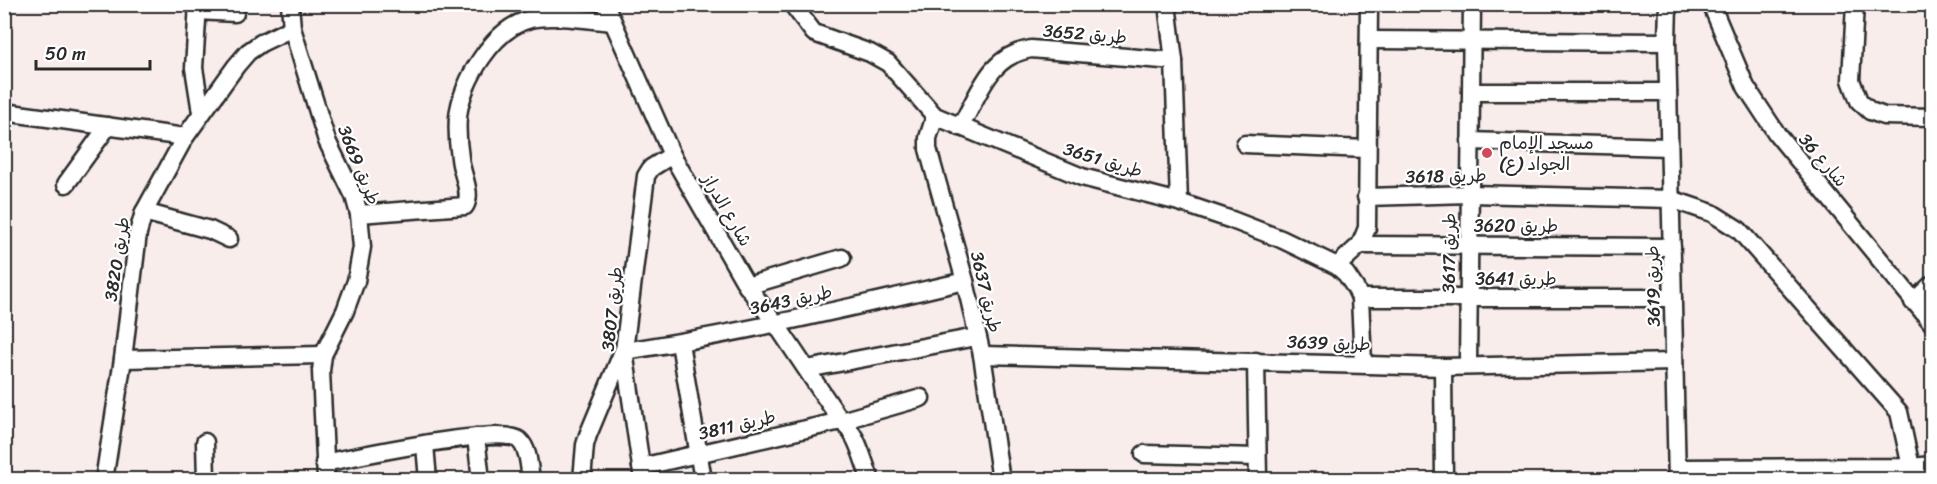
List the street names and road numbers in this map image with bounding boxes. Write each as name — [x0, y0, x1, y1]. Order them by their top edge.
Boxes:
street label: طريق 3652 — [1042, 14, 1128, 54]
street label: طريق 3669 — [328, 120, 390, 210]
street label: شارع 36 — [1790, 125, 1856, 195]
street label: طريق 3651 — [1059, 133, 1147, 187]
street label: طريق 3618 — [1405, 159, 1487, 193]
street label: شارع الدراز — [692, 165, 761, 253]
street label: طريق 3620 — [1474, 210, 1558, 242]
street label: طريق 3617 — [1432, 212, 1466, 294]
street label: طريق 3820 — [95, 215, 139, 303]
street label: طريق 3619 — [1636, 245, 1670, 327]
street label: طريق 3637 — [961, 248, 1011, 336]
street label: طريق 3641 — [1475, 263, 1557, 295]
street label: طريق 3807 — [592, 265, 632, 353]
street label: طريق 3643 — [747, 276, 835, 324]
street label: طريق 3639 — [1287, 326, 1371, 360]
street label: طريق 3811 — [695, 401, 779, 449]

